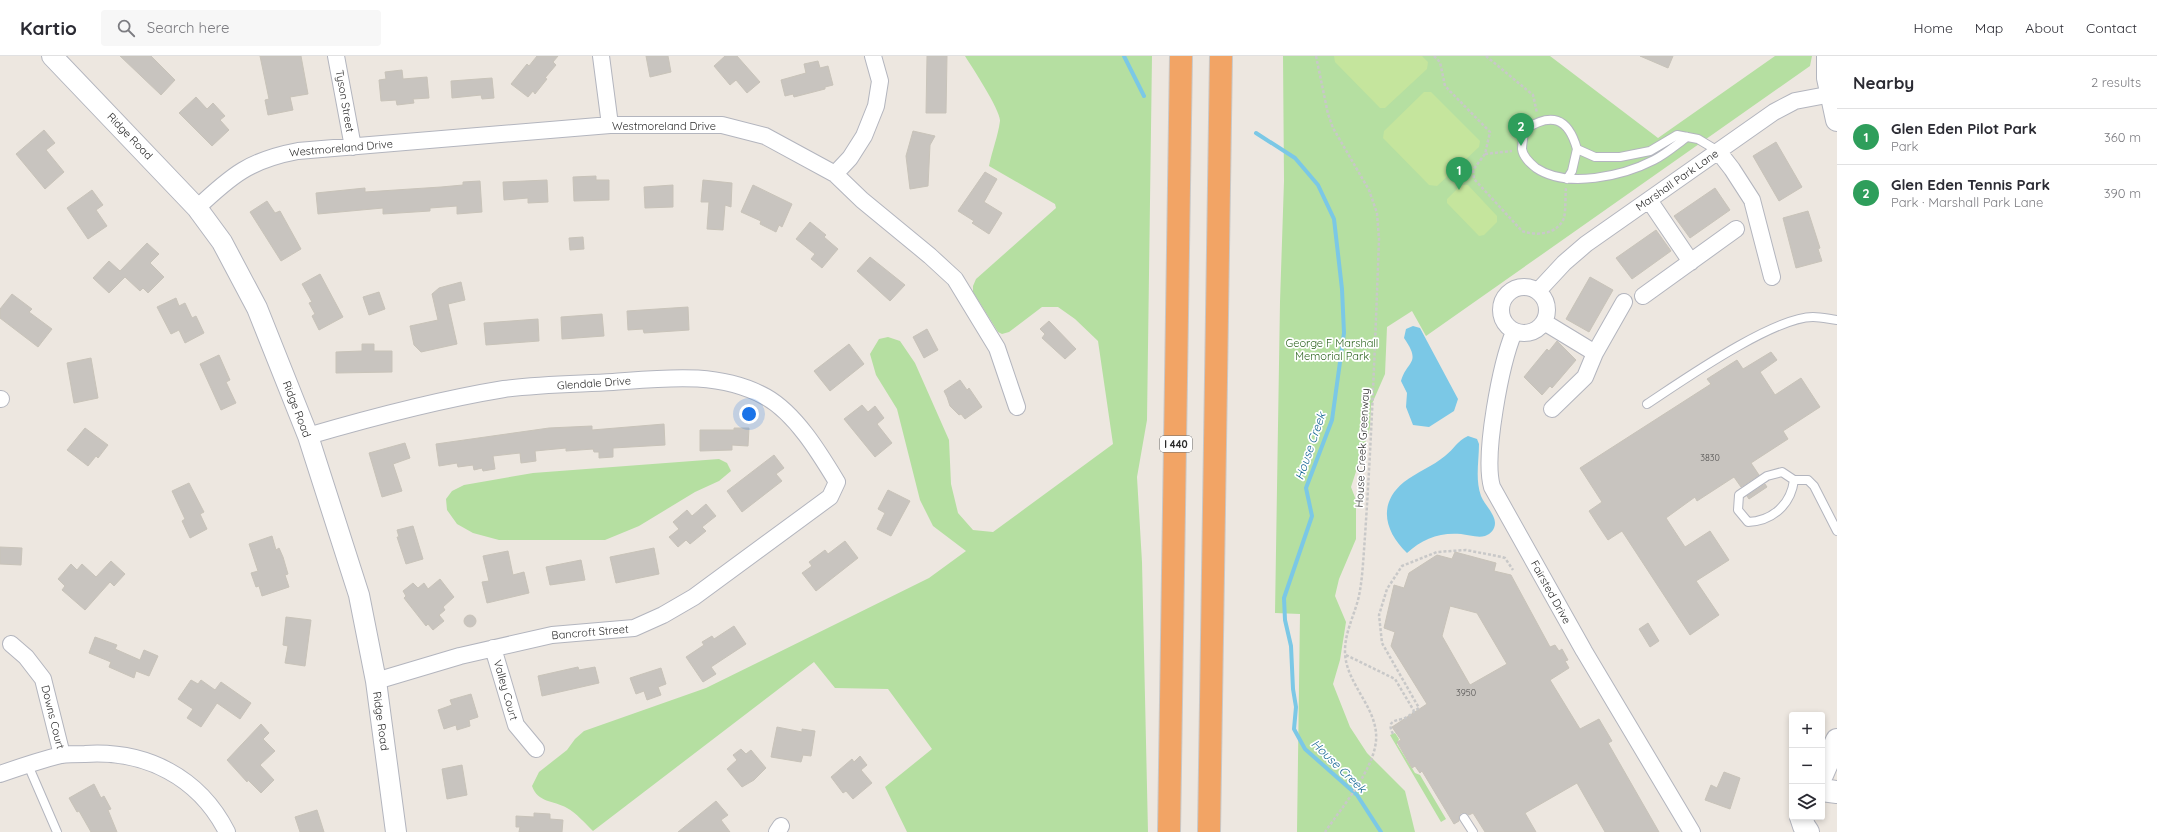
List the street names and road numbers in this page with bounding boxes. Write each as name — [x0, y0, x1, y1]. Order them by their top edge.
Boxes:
street label: Tyson Street — [333, 69, 357, 133]
street label: Ridge Road — [104, 110, 156, 162]
street label: Westmoreland Drive — [612, 119, 716, 133]
street label: Westmoreland Drive — [289, 136, 393, 160]
street label: Marshall Park Lane — [1633, 146, 1721, 214]
street label: Glendale Drive — [557, 373, 631, 393]
street label: Ridge Road — [280, 379, 314, 439]
street label: House Creek Greenway — [1352, 388, 1372, 508]
road number: I 440 — [1160, 436, 1192, 452]
street label: Fairsted Drive — [1528, 558, 1574, 626]
street label: Bancroft Street — [551, 622, 629, 642]
street label: Valley Court — [491, 658, 521, 722]
street label: Downs Court — [38, 684, 68, 751]
street label: Ridge Road — [370, 691, 392, 751]

